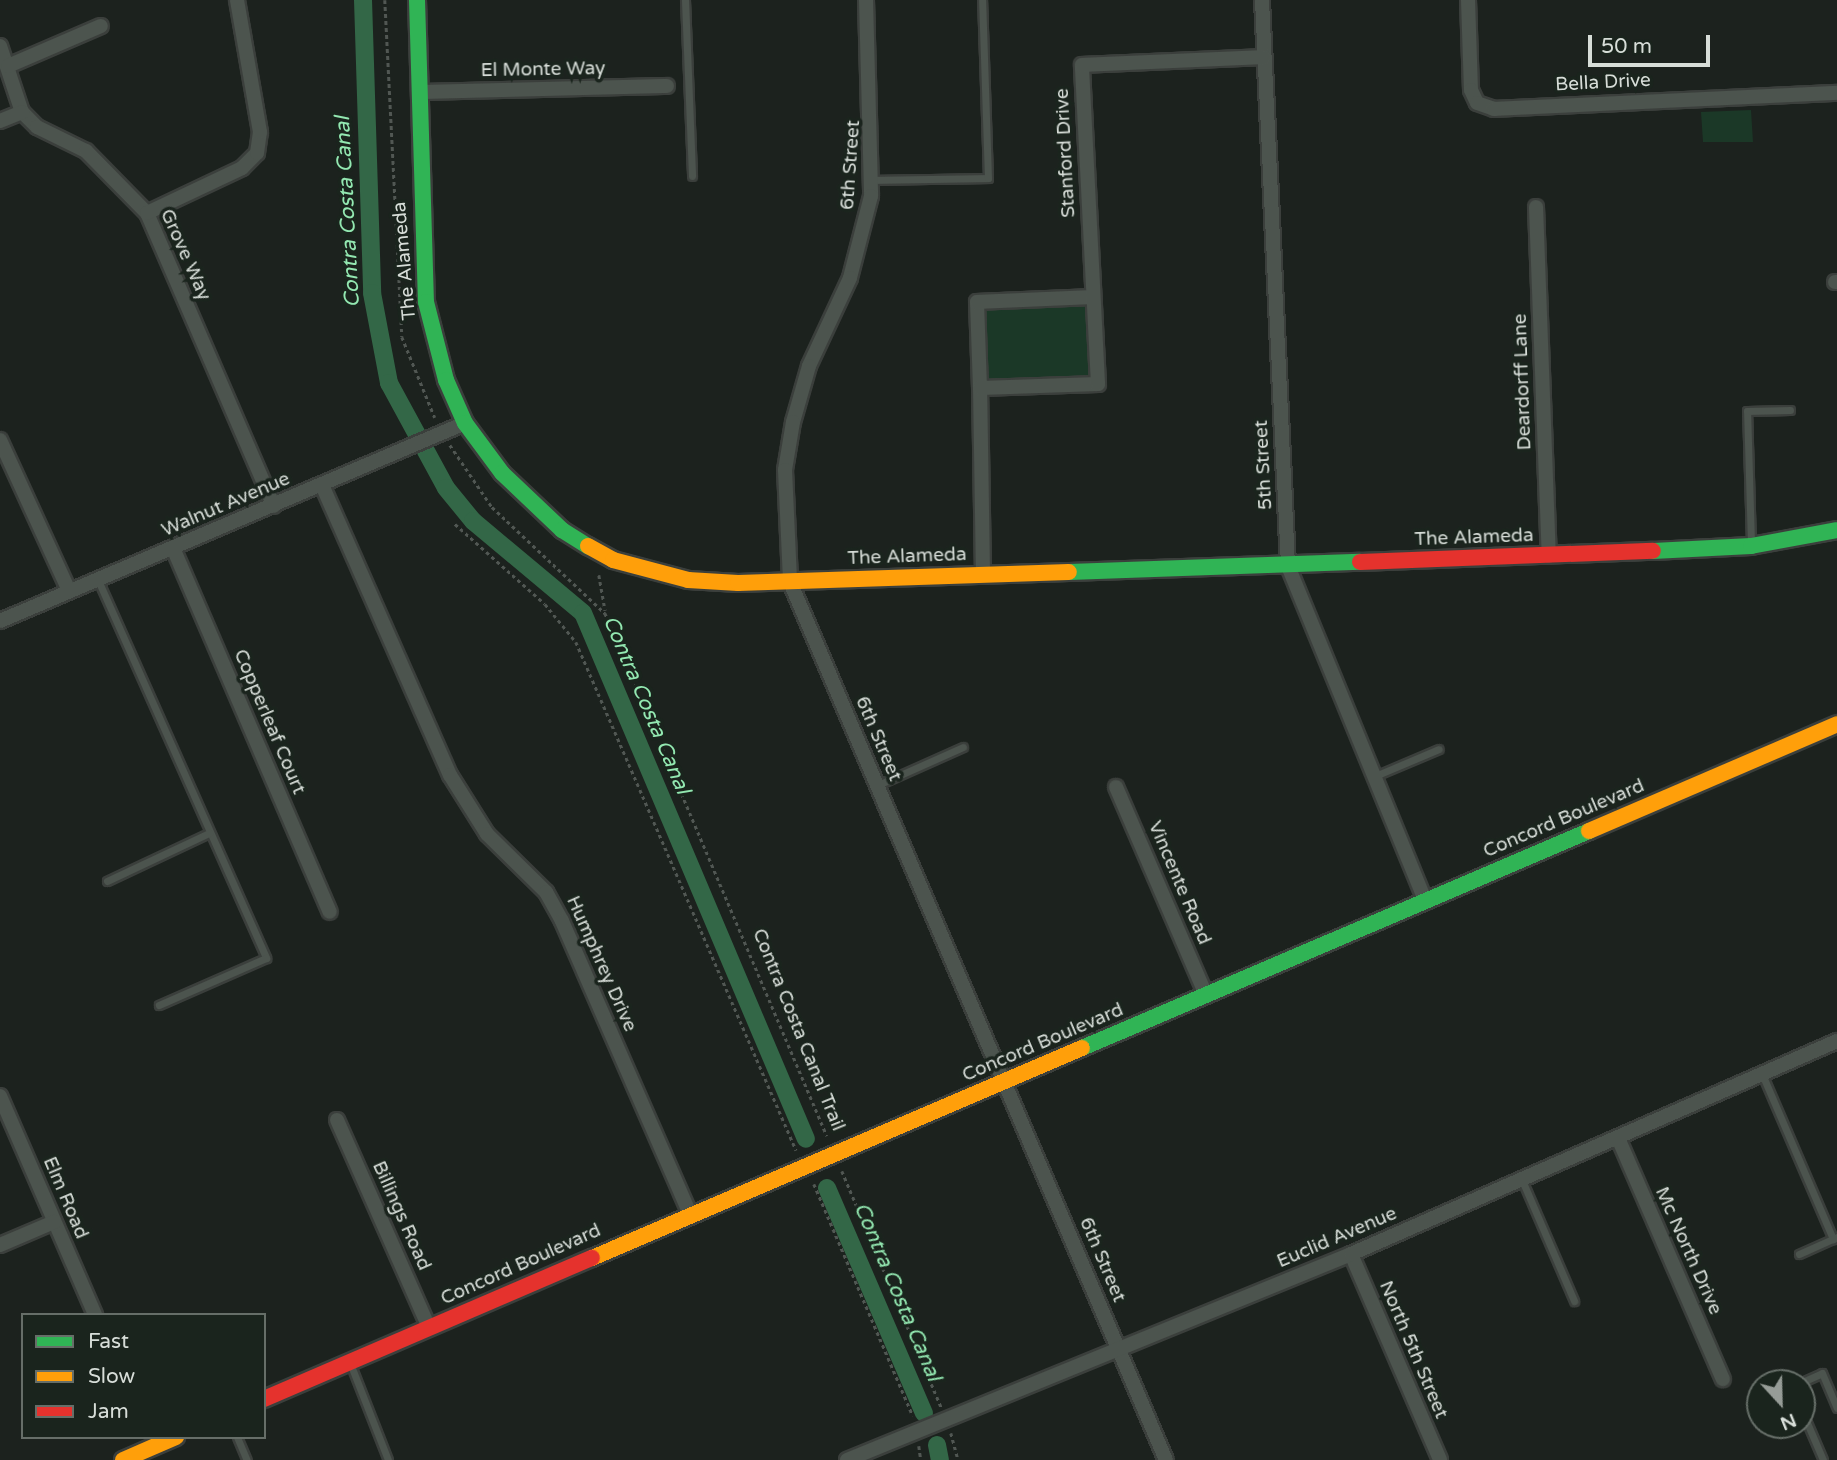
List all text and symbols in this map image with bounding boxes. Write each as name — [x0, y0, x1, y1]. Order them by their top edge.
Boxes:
scale bar — [1592, 21, 1714, 65]
text: 50 m — [1601, 34, 1652, 59]
street label: El Monte Way — [480, 58, 606, 82]
street label: Bella Drive — [1555, 69, 1651, 97]
street label: Stanford Drive — [1051, 88, 1081, 218]
water label: Contra Costa Canal — [330, 116, 366, 308]
street label: 6th Street — [836, 119, 866, 211]
street label: The Alameda — [388, 201, 422, 321]
street label: Grove Way — [155, 206, 215, 304]
street label: Deardorff Lane — [1509, 313, 1537, 451]
street label: 5th Street — [1250, 419, 1278, 511]
street label: Walnut Avenue — [158, 468, 294, 542]
street label: The Alameda — [1414, 525, 1534, 551]
street label: The Alameda — [847, 544, 967, 570]
water label: Contra Costa Canal — [597, 612, 695, 798]
street label: Copperleaf Court — [228, 646, 310, 798]
street label: 6th Street — [850, 693, 906, 785]
street label: Concord Boulevard — [1480, 775, 1648, 863]
street label: Vincente Road — [1143, 818, 1215, 948]
street label: Humphrey Drive — [561, 893, 641, 1035]
street label: Contra Costa Canal Trail — [747, 926, 849, 1134]
street label: Concord Boulevard — [959, 999, 1127, 1087]
street label: Elm Road — [38, 1154, 92, 1242]
street label: Billings Road — [367, 1158, 435, 1274]
street label: Mc North Drive — [1650, 1184, 1726, 1318]
water label: Contra Costa Canal — [848, 1199, 946, 1385]
street label: Euclid Avenue — [1274, 1203, 1400, 1273]
street label: 6th Street — [1074, 1214, 1130, 1306]
street label: Concord Boulevard — [437, 1219, 605, 1311]
street label: North 5th Street — [1374, 1278, 1452, 1422]
legend — [21, 1313, 266, 1439]
text: Fast — [88, 1329, 129, 1354]
text: Slow — [88, 1364, 135, 1389]
north arrow — [1746, 1369, 1816, 1439]
text: Jam — [88, 1399, 129, 1424]
text: N — [1777, 1409, 1799, 1435]

